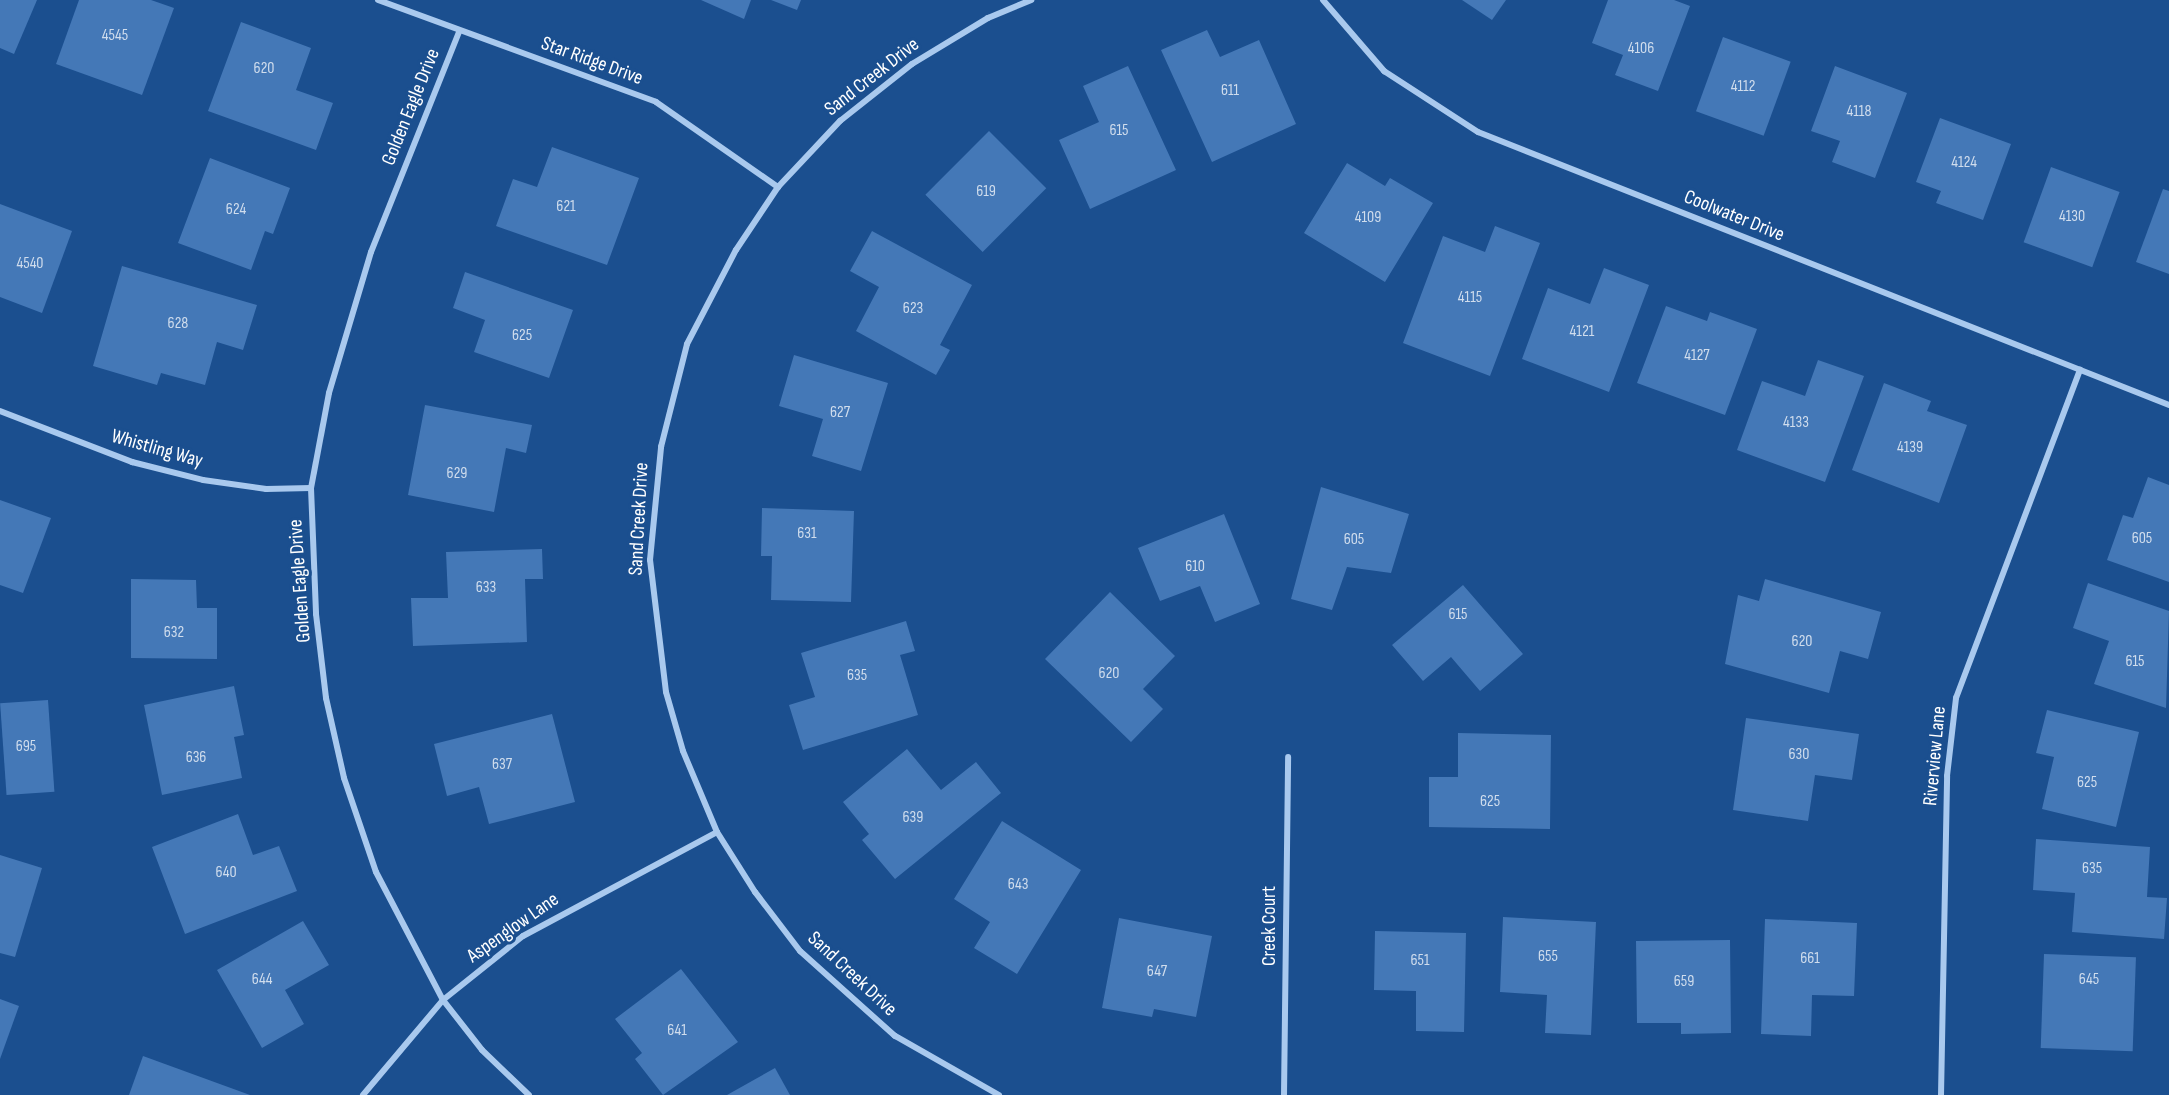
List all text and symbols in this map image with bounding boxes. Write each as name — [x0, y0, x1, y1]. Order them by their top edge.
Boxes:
house number: 4545 — [102, 26, 128, 46]
street label: Star Ridge Drive — [538, 32, 646, 90]
street label: Sand Creek Drive — [820, 33, 924, 121]
house number: 4106 — [1628, 39, 1654, 59]
street label: Golden Eagle Drive — [377, 45, 445, 169]
house number: 620 — [254, 59, 274, 79]
house number: 4112 — [1731, 77, 1755, 97]
house number: 611 — [1221, 81, 1239, 101]
house number: 4118 — [1847, 102, 1871, 122]
house number: 615 — [1109, 121, 1129, 141]
house number: 4124 — [1951, 153, 1977, 173]
house number: 619 — [976, 182, 996, 202]
street label: Coolwater Drive — [1680, 185, 1788, 247]
house number: 621 — [556, 197, 576, 217]
house number: 624 — [226, 200, 246, 220]
house number: 4130 — [2059, 207, 2085, 227]
house number: 4109 — [1355, 208, 1381, 228]
house number: 4540 — [16, 254, 44, 274]
house number: 4115 — [1458, 288, 1482, 308]
house number: 623 — [903, 299, 923, 319]
house number: 628 — [168, 314, 188, 334]
house number: 4121 — [1570, 322, 1594, 342]
house number: 625 — [512, 326, 532, 346]
house number: 4127 — [1684, 346, 1710, 366]
house number: 627 — [830, 403, 850, 423]
house number: 4133 — [1783, 413, 1809, 433]
street label: Whistling Way — [109, 425, 205, 473]
house number: 4139 — [1897, 438, 1923, 458]
street label: Sand Creek Drive — [624, 462, 654, 576]
house number: 629 — [447, 464, 467, 484]
street label: Golden Eagle Drive — [284, 518, 316, 644]
house number: 631 — [797, 524, 817, 544]
house number: 605 — [2132, 529, 2152, 549]
house number: 605 — [1344, 530, 1364, 550]
house number: 610 — [1185, 557, 1205, 577]
house number: 633 — [476, 578, 496, 598]
house number: 615 — [1448, 605, 1468, 625]
house number: 632 — [164, 623, 184, 643]
house number: 620 — [1792, 632, 1812, 652]
house number: 615 — [2125, 652, 2145, 672]
house number: 620 — [1099, 664, 1119, 684]
house number: 635 — [847, 666, 867, 686]
street label: Riverview Lane — [1919, 705, 1951, 807]
house number: 695 — [16, 737, 36, 757]
house number: 630 — [1789, 745, 1809, 765]
house number: 636 — [186, 748, 206, 768]
house number: 637 — [492, 755, 512, 775]
house number: 625 — [2077, 773, 2097, 793]
house number: 625 — [1480, 792, 1500, 812]
house number: 639 — [903, 808, 923, 828]
house number: 635 — [2082, 859, 2102, 879]
house number: 640 — [215, 863, 237, 883]
house number: 643 — [1008, 875, 1028, 895]
street label: Creek Court — [1257, 886, 1281, 966]
street label: Aspenglow Lane — [462, 888, 564, 968]
street label: Sand Creek Drive — [802, 927, 902, 1021]
house number: 655 — [1538, 947, 1558, 967]
house number: 661 — [1800, 949, 1820, 969]
house number: 651 — [1410, 951, 1430, 971]
house number: 647 — [1147, 962, 1167, 982]
house number: 644 — [252, 970, 272, 990]
house number: 645 — [2079, 970, 2099, 990]
house number: 659 — [1674, 972, 1694, 992]
house number: 641 — [667, 1021, 687, 1041]

